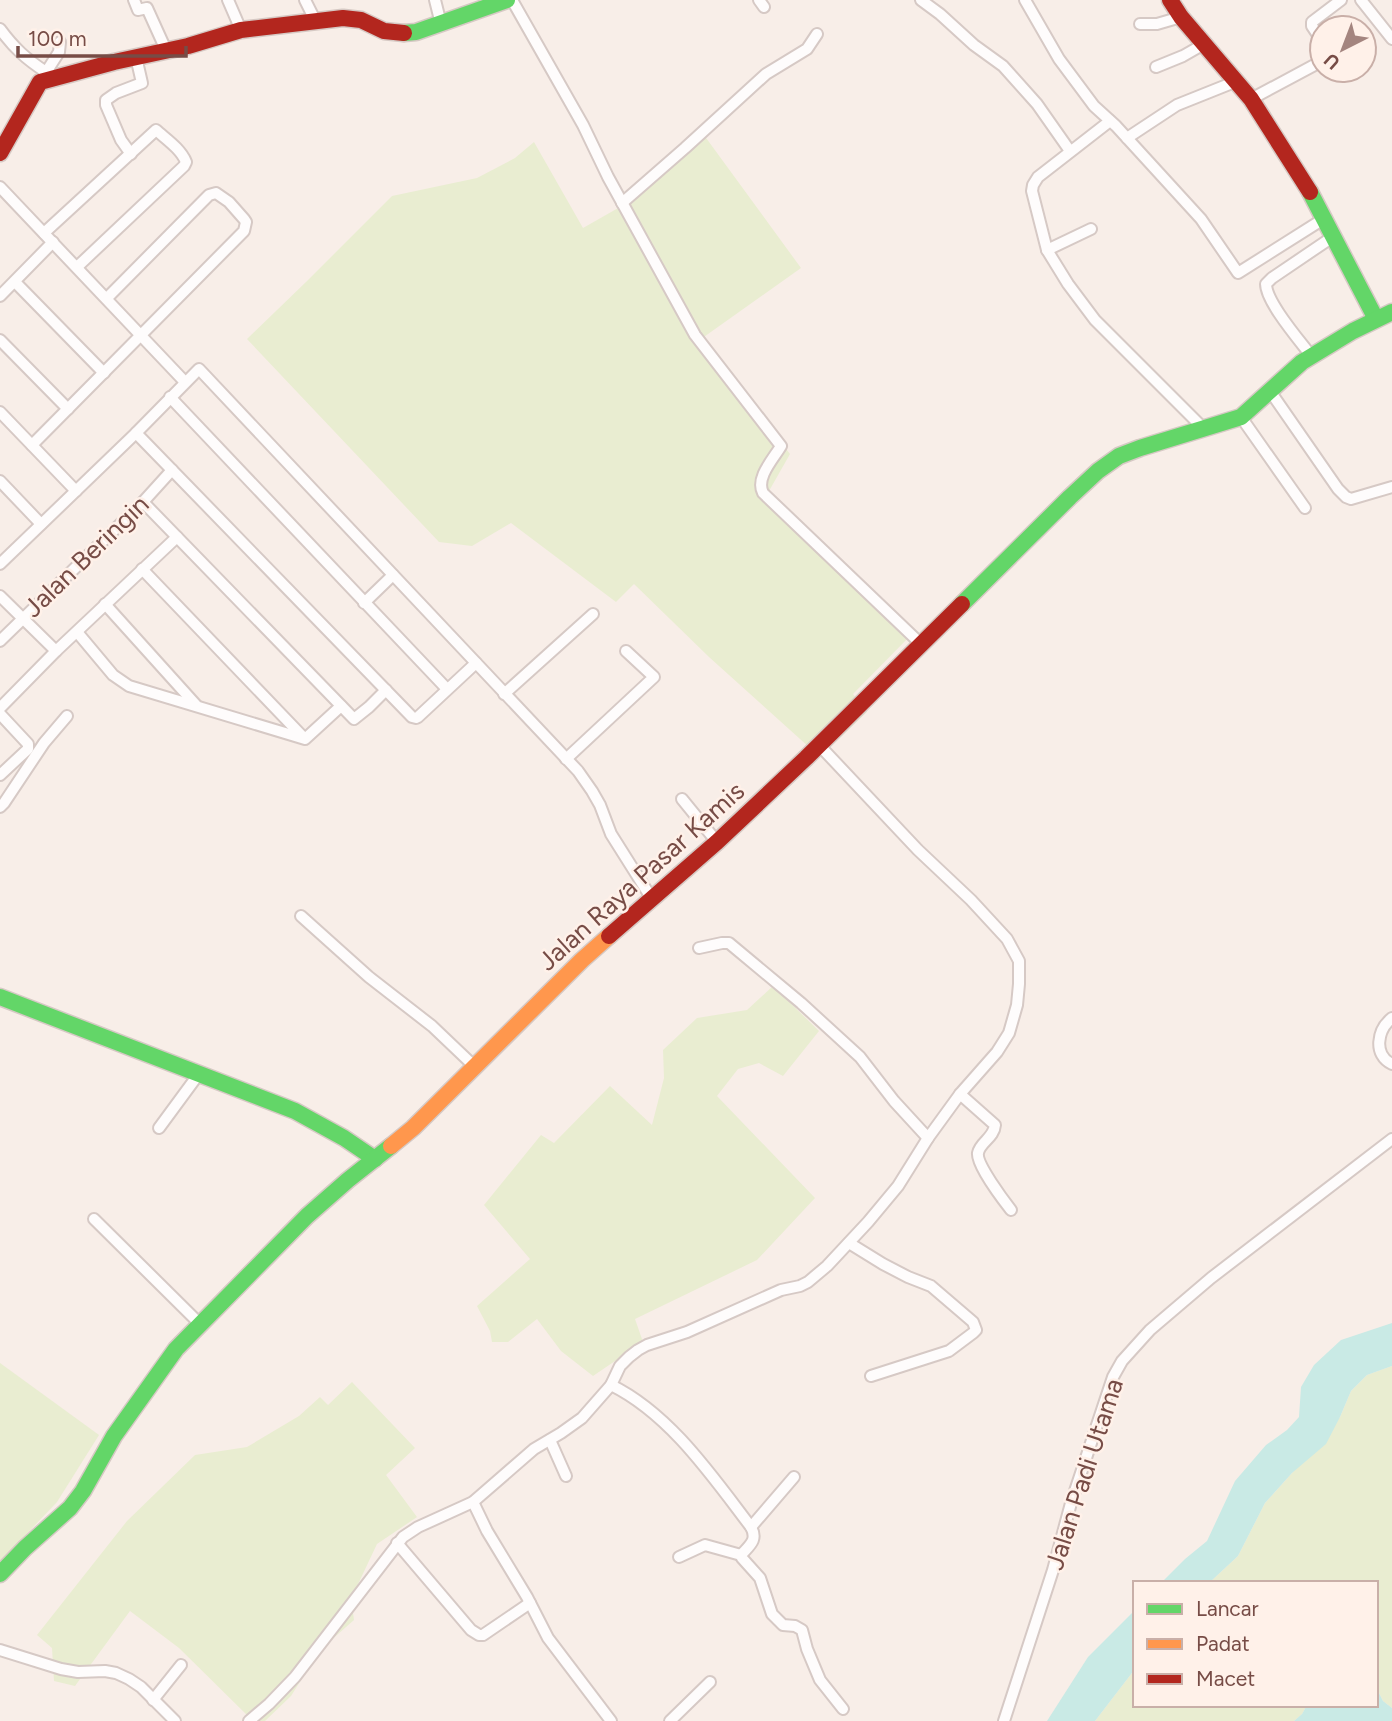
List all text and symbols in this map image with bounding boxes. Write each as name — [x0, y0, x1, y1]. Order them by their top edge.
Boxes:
scale bar — [18, 14, 186, 58]
north arrow — [1308, 14, 1378, 84]
text: 100 m — [28, 26, 87, 51]
text: U — [1319, 48, 1345, 74]
street label: Jalan Beringin — [17, 488, 155, 624]
street label: Jalan Raya Pasar Kamis — [531, 775, 751, 977]
street label: Jalan Padi Utama — [1038, 1374, 1130, 1574]
legend — [1133, 1581, 1378, 1707]
text: Lancar — [1196, 1596, 1259, 1621]
text: Padat — [1196, 1631, 1250, 1656]
text: Macet — [1196, 1666, 1255, 1691]

